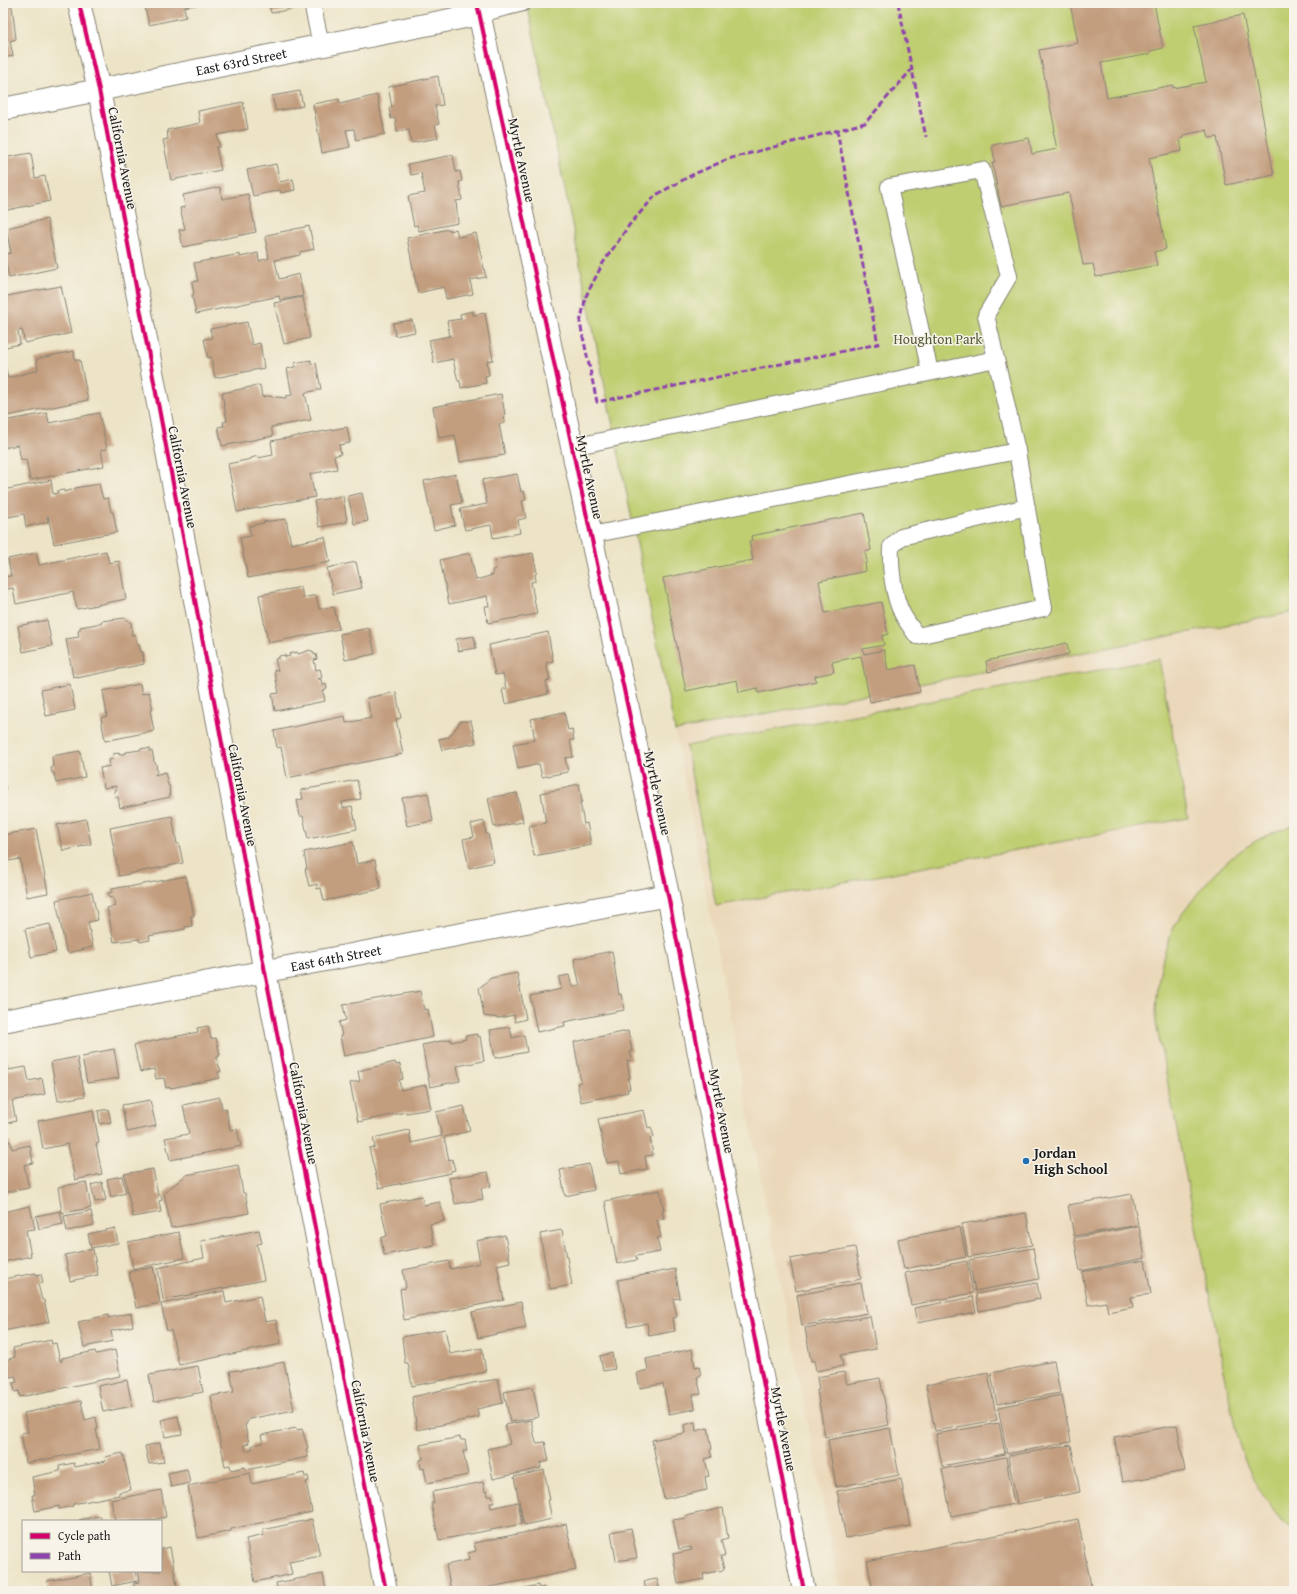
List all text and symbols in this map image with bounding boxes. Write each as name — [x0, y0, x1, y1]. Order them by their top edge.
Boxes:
street label: East 63rd Street — [194, 43, 289, 80]
street label: California Avenue — [103, 105, 143, 211]
street label: Myrtle Avenue — [503, 116, 541, 204]
park label: Houghton Park — [894, 329, 983, 349]
street label: California Avenue — [163, 424, 203, 530]
street label: Myrtle Avenue — [571, 433, 609, 521]
street label: California Avenue — [223, 742, 263, 848]
street label: Myrtle Avenue — [639, 749, 677, 837]
street label: East 64th Street — [289, 939, 383, 976]
street label: California Avenue — [284, 1060, 324, 1166]
street label: Myrtle Avenue — [704, 1067, 740, 1155]
place label: Jordan High School — [1032, 1143, 1109, 1179]
marker: Jordan High School — [1021, 1156, 1031, 1166]
street label: California Avenue — [346, 1378, 386, 1484]
street label: Myrtle Avenue — [766, 1385, 802, 1473]
legend — [22, 1520, 162, 1572]
text: Cycle path — [58, 1527, 111, 1544]
text: Path — [58, 1547, 81, 1564]

